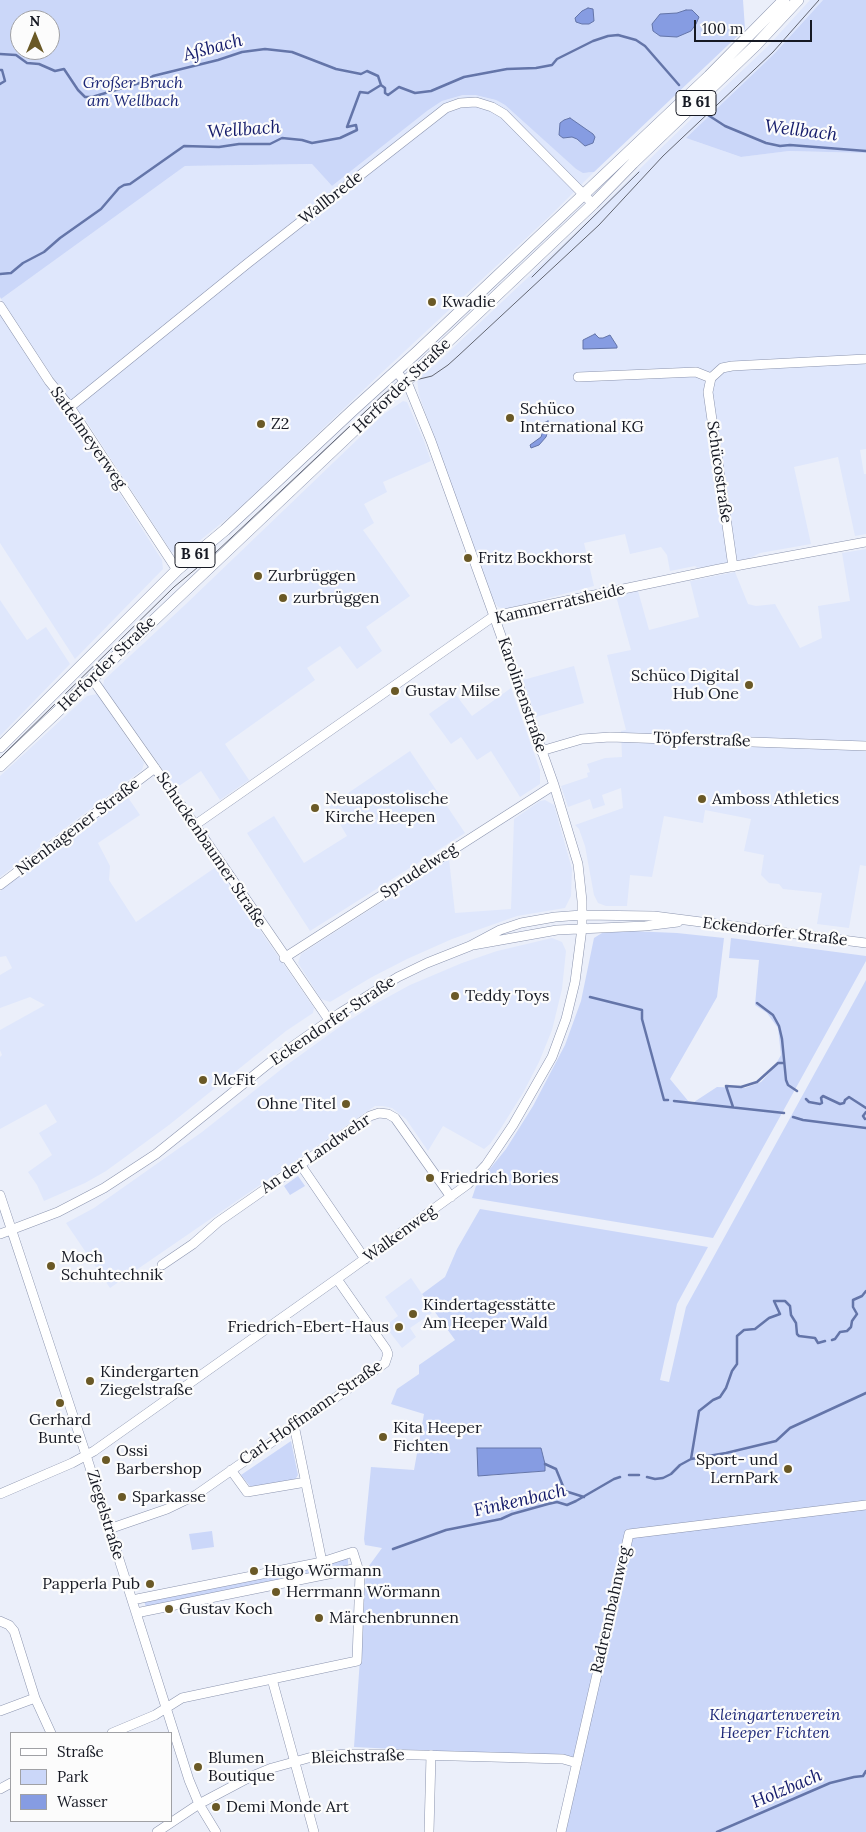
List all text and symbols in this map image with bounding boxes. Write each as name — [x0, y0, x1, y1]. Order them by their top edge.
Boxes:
north arrow — [10, 10, 60, 60]
scale bar — [696, 10, 814, 42]
text: N — [30, 12, 40, 30]
text: 100 m — [702, 19, 743, 38]
water label: Aßbach — [181, 30, 245, 66]
park label: Großer Bruch am Wellbach — [83, 73, 183, 111]
road number: B 61 — [676, 90, 716, 116]
water label: Wellbach — [763, 116, 839, 146]
water label: Wellbach — [207, 117, 281, 143]
street label: Wallbrede — [295, 167, 367, 229]
place label: Kwadie — [442, 292, 496, 312]
marker: Kwadie — [426, 296, 438, 308]
street label: Herforder Straße — [349, 334, 455, 438]
street label: Sattelmeyerweg — [46, 383, 130, 493]
place label: Schüco International KG — [520, 399, 644, 437]
marker: Schüco International KG — [504, 412, 516, 424]
place label: Z2 — [271, 414, 289, 434]
marker: Z2 — [255, 418, 267, 430]
street label: Schücostraße — [702, 420, 736, 524]
road number: B 61 — [175, 542, 215, 568]
place label: Fritz Bockhorst — [478, 548, 593, 568]
marker: Fritz Bockhorst — [462, 552, 474, 564]
place label: Zurbrüggen — [268, 566, 356, 586]
marker: Zurbrüggen — [252, 570, 264, 582]
street label: Kammerratsheide — [493, 580, 627, 628]
place label: zurbrüggen — [293, 588, 379, 608]
marker: zurbrüggen — [277, 592, 289, 604]
street label: Herforder Straße — [54, 612, 160, 716]
street label: Karolinenstraße — [493, 635, 551, 755]
place label: Schüco Digital Hub One — [631, 666, 739, 704]
marker: Schüco Digital Hub One — [743, 679, 755, 691]
place label: Gustav Milse — [405, 681, 500, 701]
marker: Gustav Milse — [389, 685, 401, 697]
street label: Töpferstraße — [653, 729, 751, 751]
street label: Schuckenbaumer Straße — [152, 769, 270, 931]
street label: Nienhagener Straße — [12, 774, 144, 880]
place label: Neuapostolische Kirche Heepen — [325, 789, 448, 827]
place label: Amboss Athletics — [712, 789, 839, 809]
marker: Amboss Athletics — [696, 793, 708, 805]
marker: Neuapostolische Kirche Heepen — [309, 802, 321, 814]
street label: Sprudelweg — [377, 839, 461, 903]
street label: Eckendorfer Straße — [701, 914, 849, 950]
street label: Eckendorfer Straße — [267, 972, 399, 1070]
place label: Teddy Toys — [465, 986, 549, 1006]
marker: Teddy Toys — [449, 990, 461, 1002]
place label: McFit — [213, 1070, 255, 1090]
marker: McFit — [197, 1074, 209, 1086]
place label: Ohne Titel — [257, 1094, 336, 1114]
marker: Ohne Titel — [340, 1098, 352, 1110]
street label: An der Landwehr — [258, 1110, 374, 1198]
place label: Friedrich Bories — [440, 1168, 559, 1188]
marker: Friedrich Bories — [424, 1172, 436, 1184]
street label: Walkenweg — [360, 1201, 440, 1267]
place label: Moch Schuhtechnik — [61, 1247, 163, 1285]
marker: Moch Schuhtechnik — [45, 1260, 57, 1272]
place label: Kindertagesstätte Am Heeper Wald — [423, 1295, 556, 1333]
marker: Kindertagesstätte Am Heeper Wald — [407, 1308, 419, 1320]
place label: Friedrich-Ebert-Haus — [228, 1317, 389, 1337]
marker: Friedrich-Ebert-Haus — [393, 1321, 405, 1333]
street label: Carl-Hoffmann-Straße — [236, 1356, 386, 1470]
place label: Kindergarten Ziegelstraße — [100, 1362, 199, 1400]
marker: Kindergarten Ziegelstraße — [84, 1375, 96, 1387]
marker: Gerhard Bunte — [54, 1397, 66, 1409]
place label: Gerhard Bunte — [29, 1410, 91, 1448]
place label: Kita Heeper Fichten — [393, 1418, 482, 1456]
marker: Kita Heeper Fichten — [377, 1431, 389, 1443]
place label: Ossi Barbershop — [116, 1441, 202, 1479]
place label: Sport- und LernPark — [696, 1450, 778, 1488]
marker: Ossi Barbershop — [100, 1454, 112, 1466]
marker: Sport- und LernPark — [782, 1463, 794, 1475]
street label: Ziegelstraße — [82, 1468, 128, 1562]
water label: Finkenbach — [472, 1480, 568, 1522]
place label: Sparkasse — [132, 1487, 206, 1507]
marker: Sparkasse — [116, 1491, 128, 1503]
street label: Radrennbahnweg — [587, 1545, 635, 1675]
place label: Hugo Wörmann — [264, 1561, 382, 1581]
marker: Hugo Wörmann — [248, 1565, 260, 1577]
place label: Papperla Pub — [42, 1574, 140, 1594]
marker: Papperla Pub — [144, 1578, 156, 1590]
place label: Herrmann Wörmann — [286, 1582, 440, 1602]
marker: Herrmann Wörmann — [270, 1586, 282, 1598]
place label: Gustav Koch — [179, 1599, 273, 1619]
marker: Gustav Koch — [163, 1603, 175, 1615]
place label: Märchenbrunnen — [329, 1608, 459, 1628]
marker: Märchenbrunnen — [313, 1612, 325, 1624]
park label: Kleingartenverein Heeper Fichten — [709, 1705, 841, 1743]
legend — [10, 1732, 172, 1822]
text: Straße — [57, 1742, 104, 1761]
street label: Bleichstraße — [311, 1746, 405, 1768]
place label: Blumen Boutique — [208, 1748, 275, 1786]
marker: Blumen Boutique — [192, 1761, 204, 1773]
water label: Holzbach — [749, 1765, 825, 1813]
text: Park — [57, 1767, 88, 1786]
text: Wasser — [57, 1792, 108, 1811]
place label: Demi Monde Art — [226, 1797, 349, 1817]
marker: Demi Monde Art — [210, 1801, 222, 1813]

